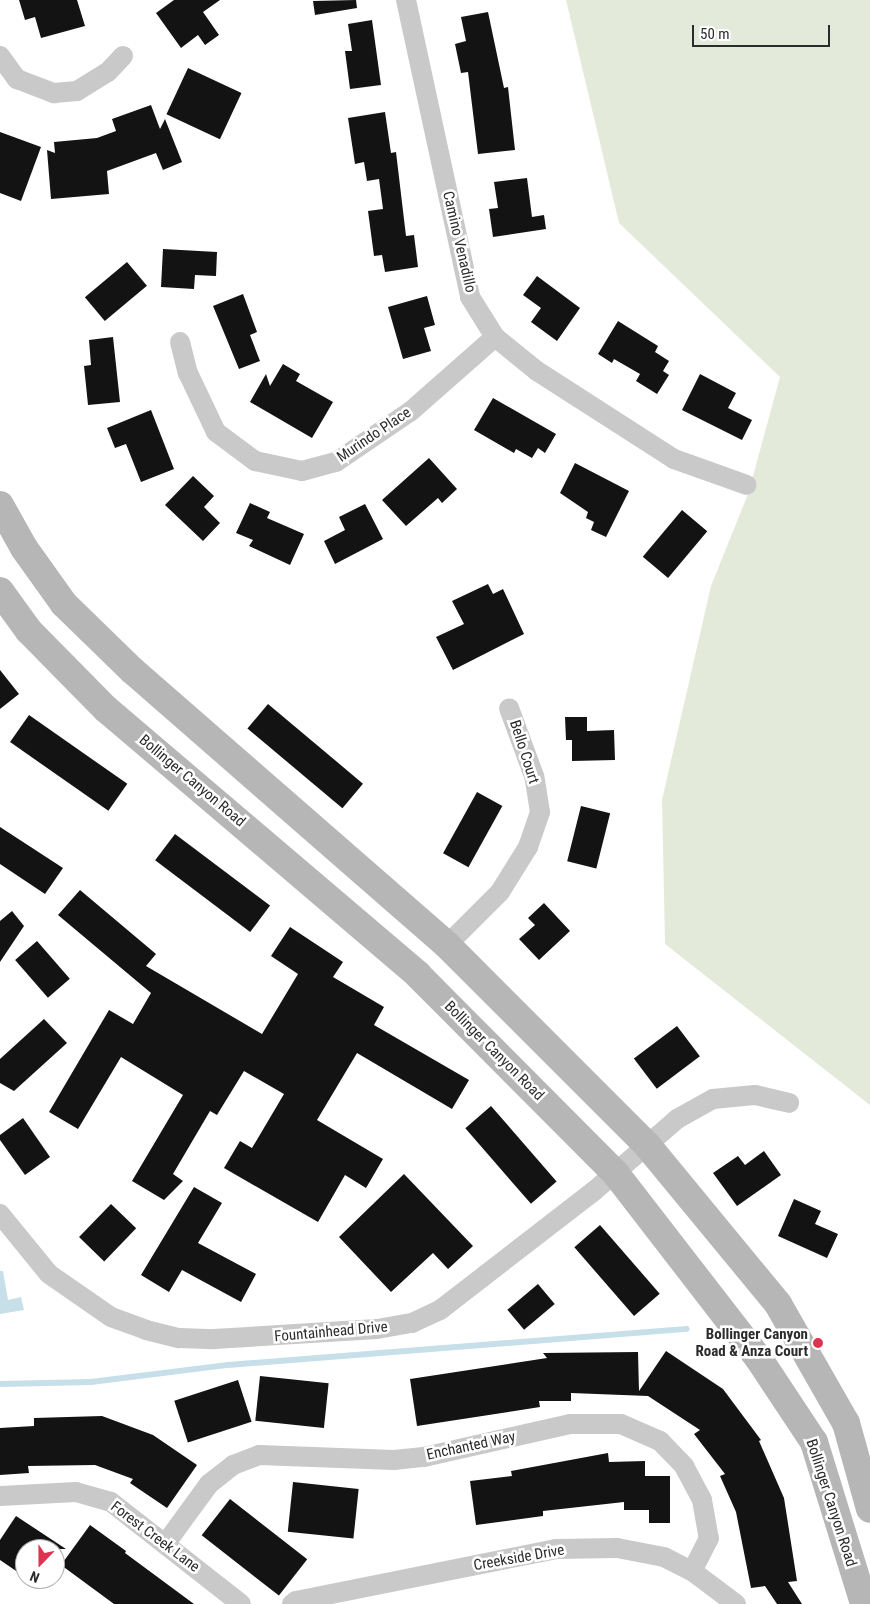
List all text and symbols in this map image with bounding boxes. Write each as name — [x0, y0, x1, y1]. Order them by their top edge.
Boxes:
scale bar — [695, 15, 832, 47]
text: 50 m — [700, 25, 730, 43]
street label: Camino Venadillo — [439, 190, 479, 294]
street label: Murindo Place — [334, 404, 414, 466]
street label: Bello Court — [505, 718, 543, 786]
street label: Bollinger Canyon Road — [135, 731, 249, 831]
street label: Bollinger Canyon Road — [441, 998, 547, 1104]
street label: Fountainhead Drive — [274, 1318, 388, 1346]
place label: Bollinger Canyon Road & Anza Court — [696, 1325, 808, 1360]
marker: Bollinger Canyon Road & Anza Court — [812, 1337, 824, 1349]
street label: Enchanted Way — [425, 1428, 517, 1464]
street label: Bollinger Canyon Road — [802, 1437, 860, 1569]
street label: Forest Creek Lane — [107, 1498, 203, 1576]
north arrow — [15, 1539, 65, 1589]
street label: Creekside Drive — [472, 1541, 566, 1575]
text: N — [28, 1568, 42, 1586]

